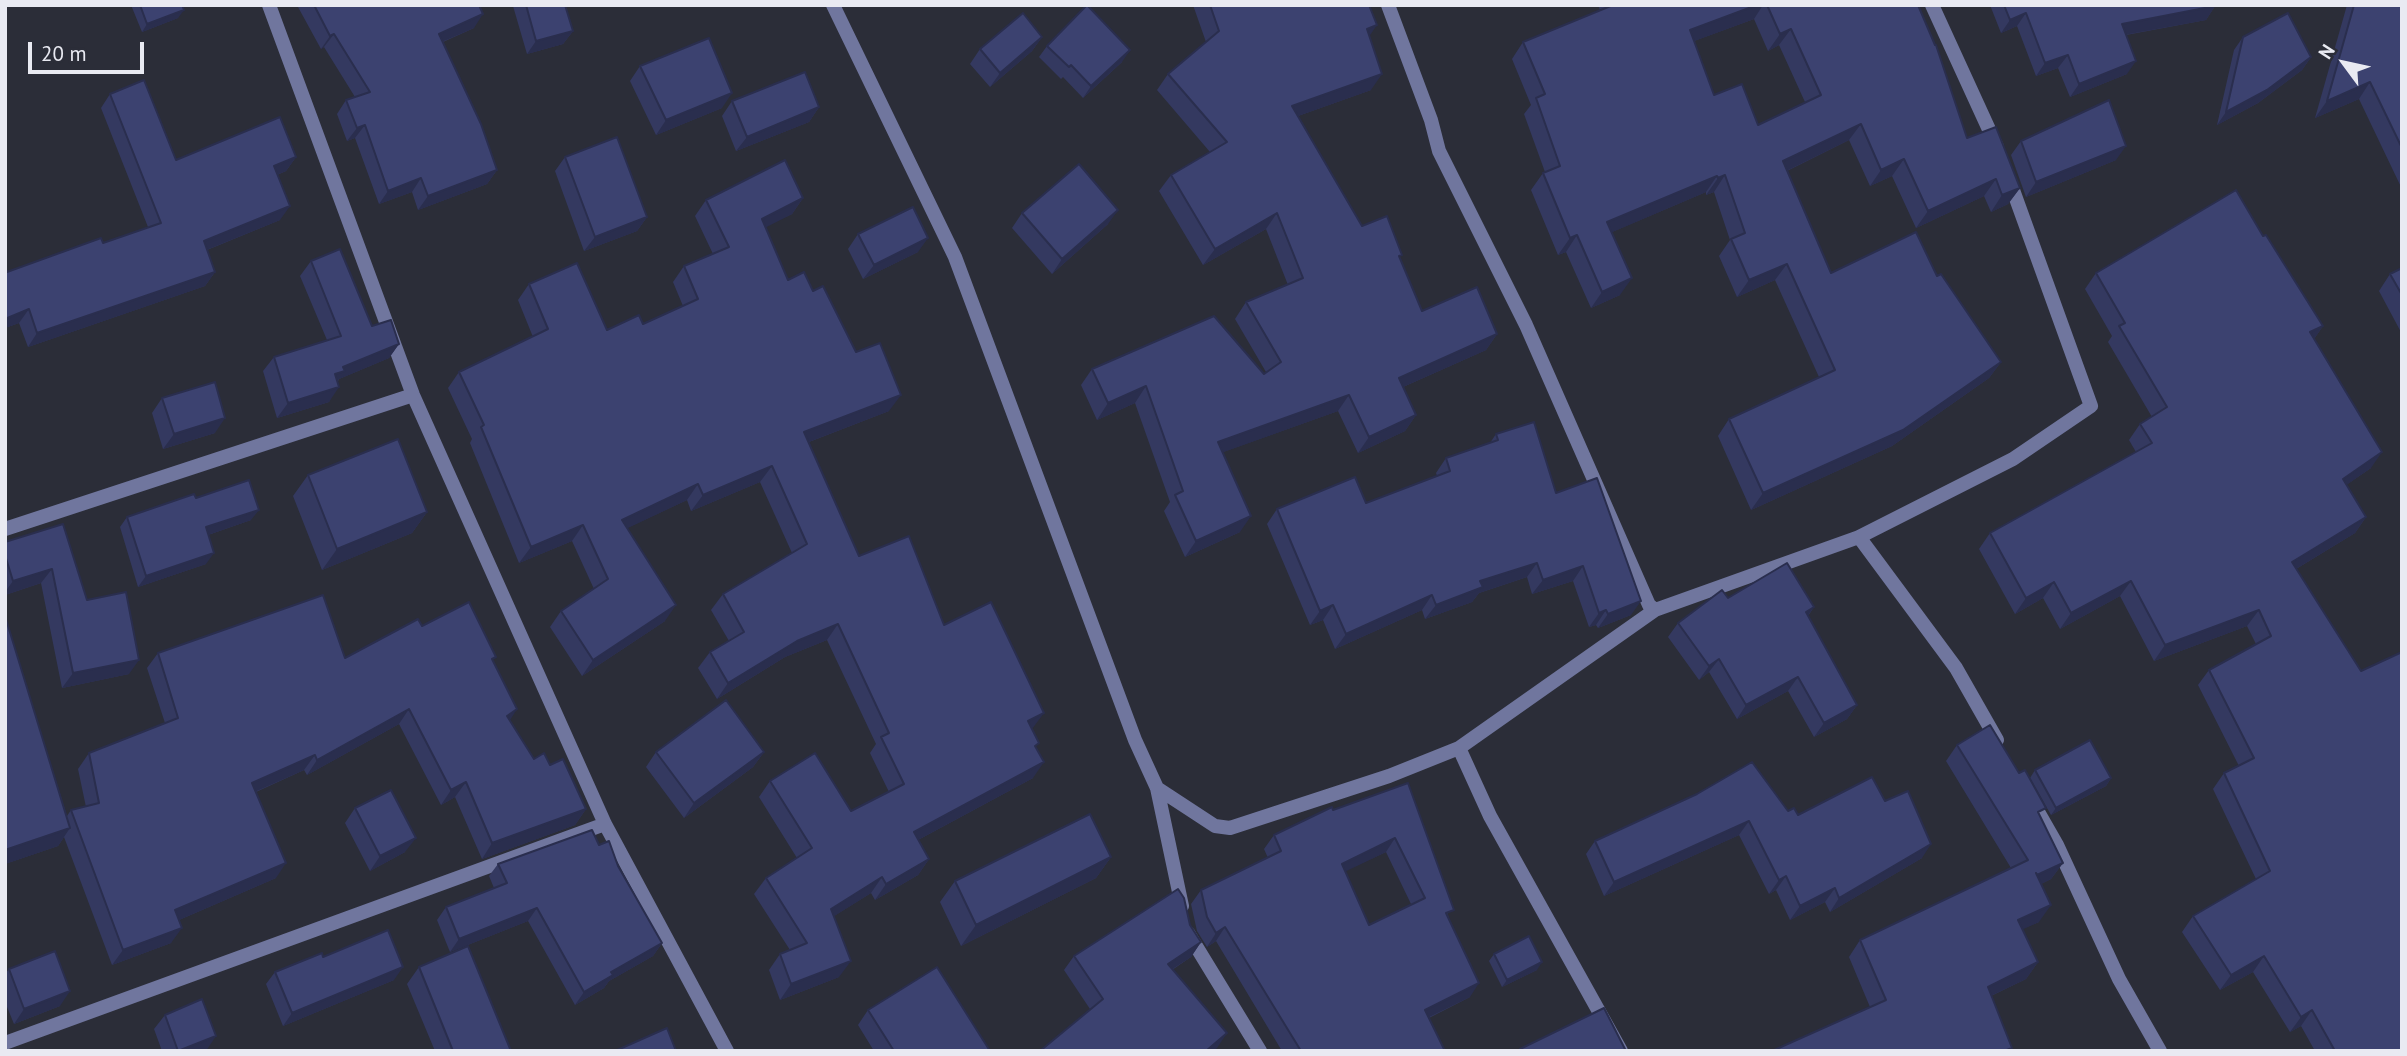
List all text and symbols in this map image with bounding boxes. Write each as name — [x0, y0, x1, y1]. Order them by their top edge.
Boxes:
scale bar — [32, 28, 147, 72]
north arrow — [2309, 28, 2379, 98]
text: 20 m — [41, 40, 87, 67]
text: N — [2313, 40, 2340, 63]

